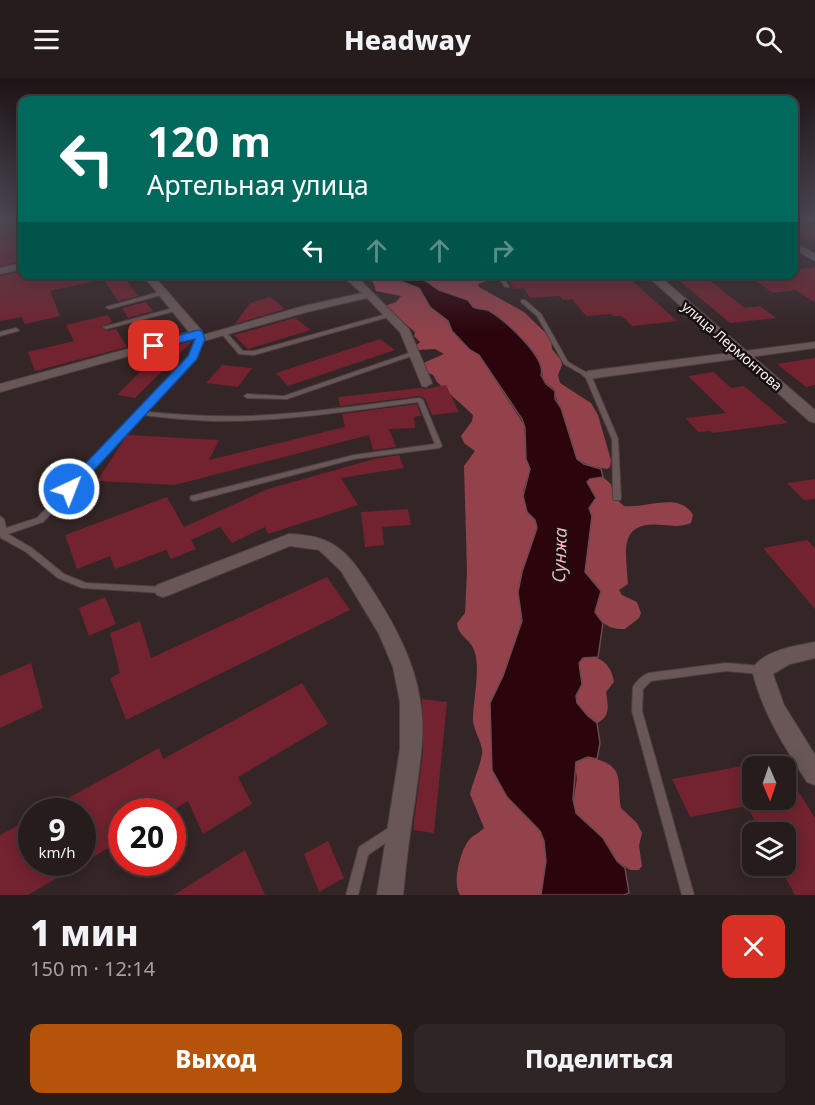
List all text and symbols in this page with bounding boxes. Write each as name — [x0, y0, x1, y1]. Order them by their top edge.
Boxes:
text: Headway — [344, 21, 471, 58]
icon: menu — [30, 23, 63, 56]
icon: search — [752, 23, 785, 56]
text: 120 m — [147, 112, 271, 169]
icon: left — [48, 120, 126, 198]
text: Артельная улица — [147, 166, 369, 203]
icon: left — [297, 234, 330, 267]
icon: ahead — [360, 234, 393, 267]
icon: ahead — [423, 234, 456, 267]
icon: right — [486, 234, 519, 267]
street label: улица Лермонтова — [678, 297, 787, 395]
pin — [128, 320, 179, 371]
icon: arrive — [137, 329, 170, 362]
position arrow — [37, 457, 101, 521]
water label: Сунжа — [546, 527, 572, 583]
north arrow — [742, 756, 796, 810]
map controls — [742, 756, 796, 876]
speed limit sign: 20 — [108, 798, 186, 876]
text: 9 — [48, 809, 66, 850]
button: layers — [742, 822, 796, 876]
text: km/h — [39, 842, 75, 862]
text: 1 мин — [30, 908, 139, 957]
button: close — [722, 915, 785, 978]
text: 150 m · 12:14 — [30, 955, 155, 982]
button: Выход — [30, 1024, 402, 1093]
button: Поделиться — [414, 1024, 785, 1093]

